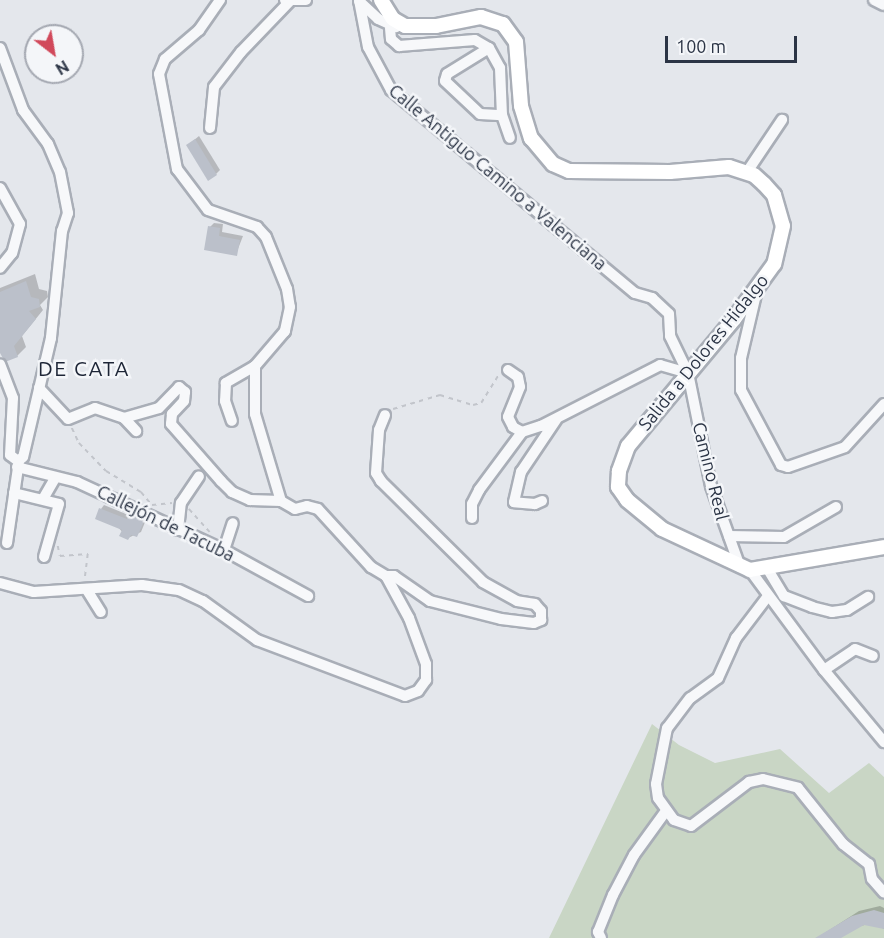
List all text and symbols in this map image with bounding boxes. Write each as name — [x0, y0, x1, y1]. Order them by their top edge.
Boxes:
north arrow — [24, 24, 84, 84]
scale bar — [668, 24, 800, 62]
text: 100 m — [676, 36, 726, 56]
text: N — [52, 57, 72, 79]
street label: Calle Antiguo Camino a Valenciana — [385, 79, 611, 275]
street label: Salida a Dolores Hidalgo — [633, 270, 773, 434]
district label: DE CATA — [38, 355, 130, 381]
street label: Camino Real — [688, 420, 734, 522]
street label: Callejón de Tacuba — [94, 480, 238, 566]

